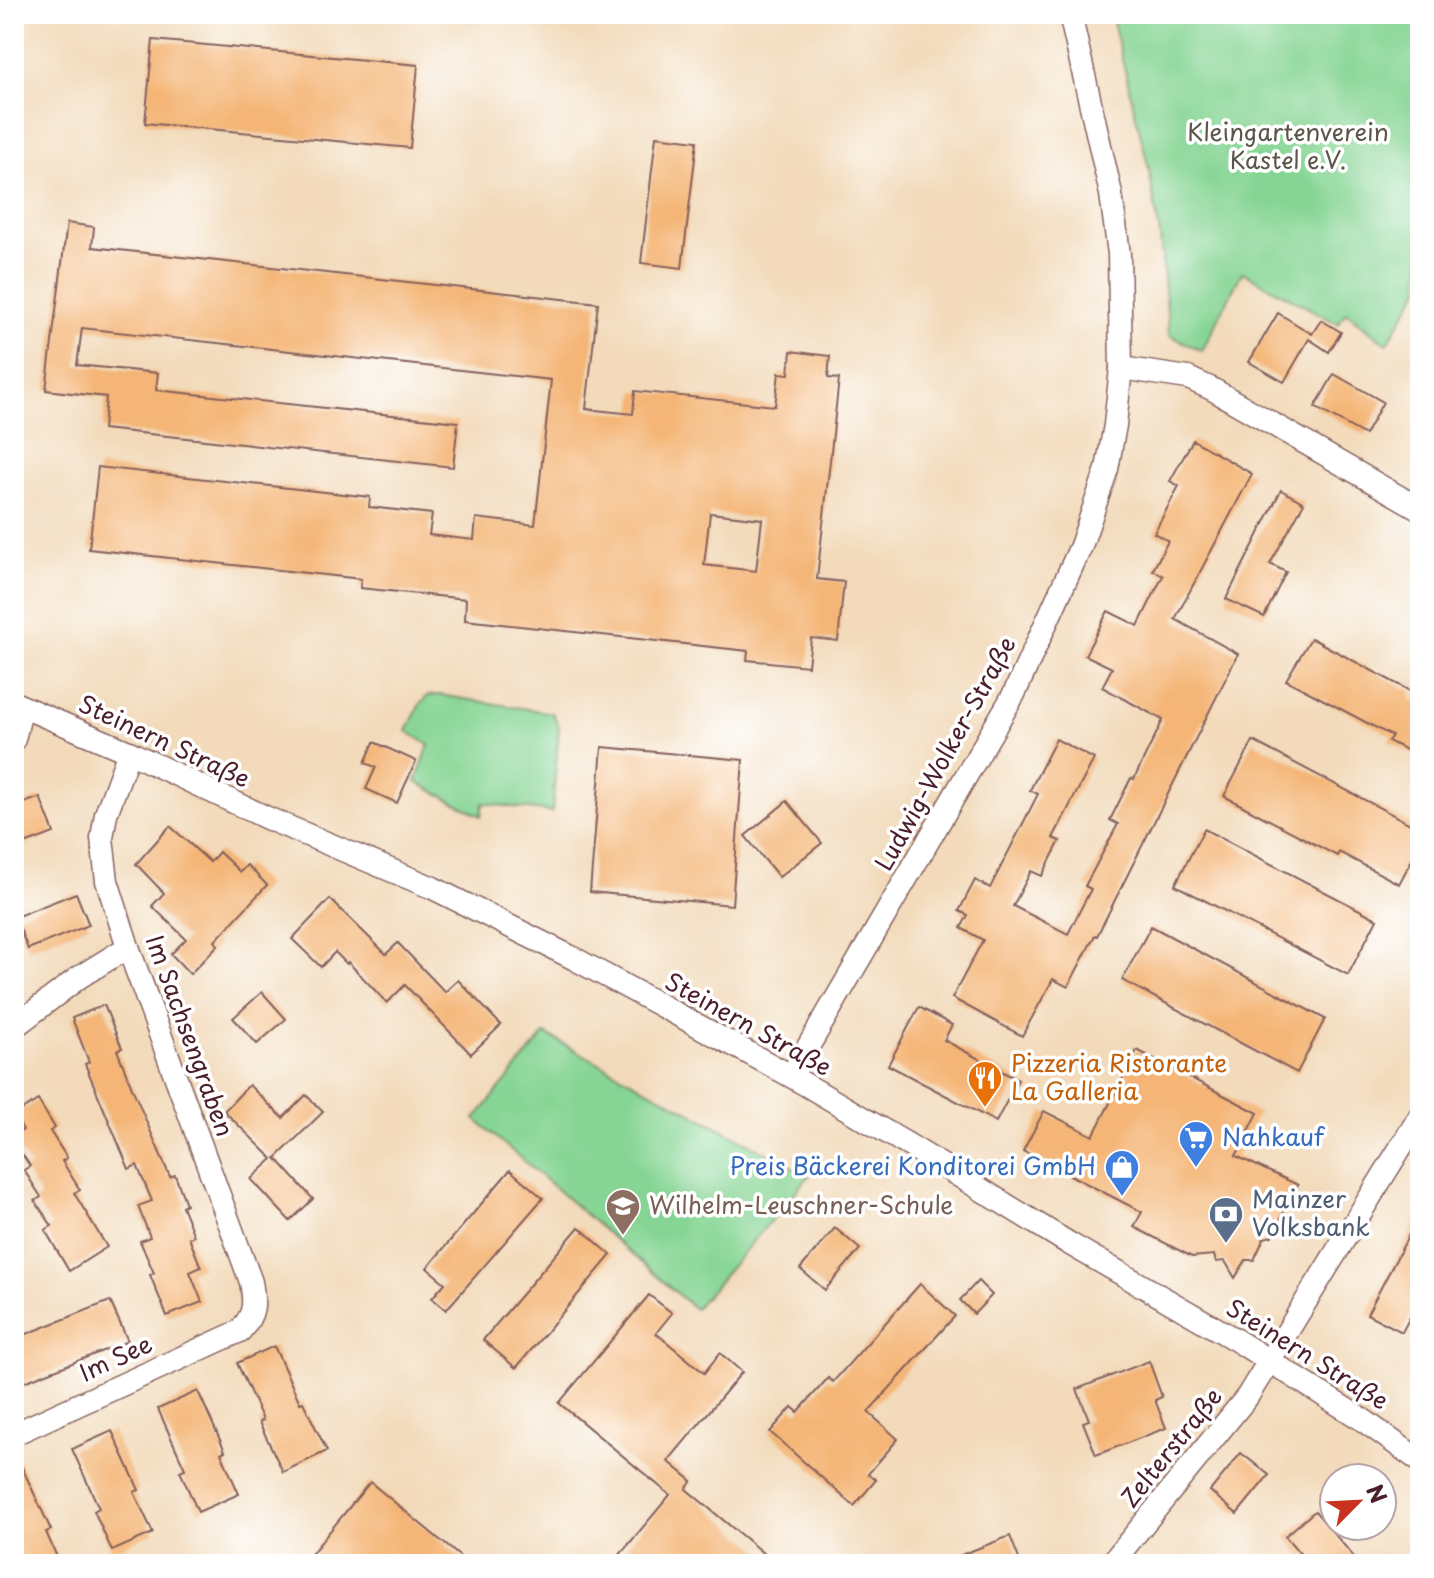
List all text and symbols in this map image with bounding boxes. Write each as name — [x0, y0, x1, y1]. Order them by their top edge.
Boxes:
park label: Kleingartenverein Kastel e.V. — [1187, 113, 1389, 177]
street label: Ludwig-Wolker-Straße — [865, 629, 1024, 877]
street label: Steinern Straße — [73, 685, 256, 796]
street label: Im Sachsengraben — [138, 929, 244, 1141]
street label: Steinern Straße — [659, 963, 839, 1084]
place label: Pizzeria Ristorante La Galleria — [1011, 1044, 1227, 1108]
restaurant icon: Pizzeria Ristorante La Galleria — [966, 1059, 1004, 1109]
place label: Nahkauf — [1222, 1118, 1326, 1154]
supermarket icon: Nahkauf — [1177, 1119, 1215, 1169]
place label: Preis Bäckerei Konditorei GmbH — [729, 1147, 1096, 1183]
shop icon: Preis Bäckerei Konditorei GmbH — [1103, 1148, 1141, 1198]
place label: Mainzer Volksbank — [1252, 1180, 1370, 1244]
place label: Wilhelm-Leuschner-Schule — [649, 1186, 953, 1222]
school or university icon: Wilhelm-Leuschner-Schule — [604, 1187, 642, 1237]
bank icon: Mainzer Volksbank — [1207, 1195, 1245, 1245]
street label: Steinern Straße — [1220, 1289, 1396, 1418]
street label: Im See — [73, 1325, 158, 1390]
street label: Zelterstraße — [1111, 1379, 1230, 1514]
north arrow — [1318, 1462, 1398, 1542]
text: N — [1359, 1479, 1396, 1508]

